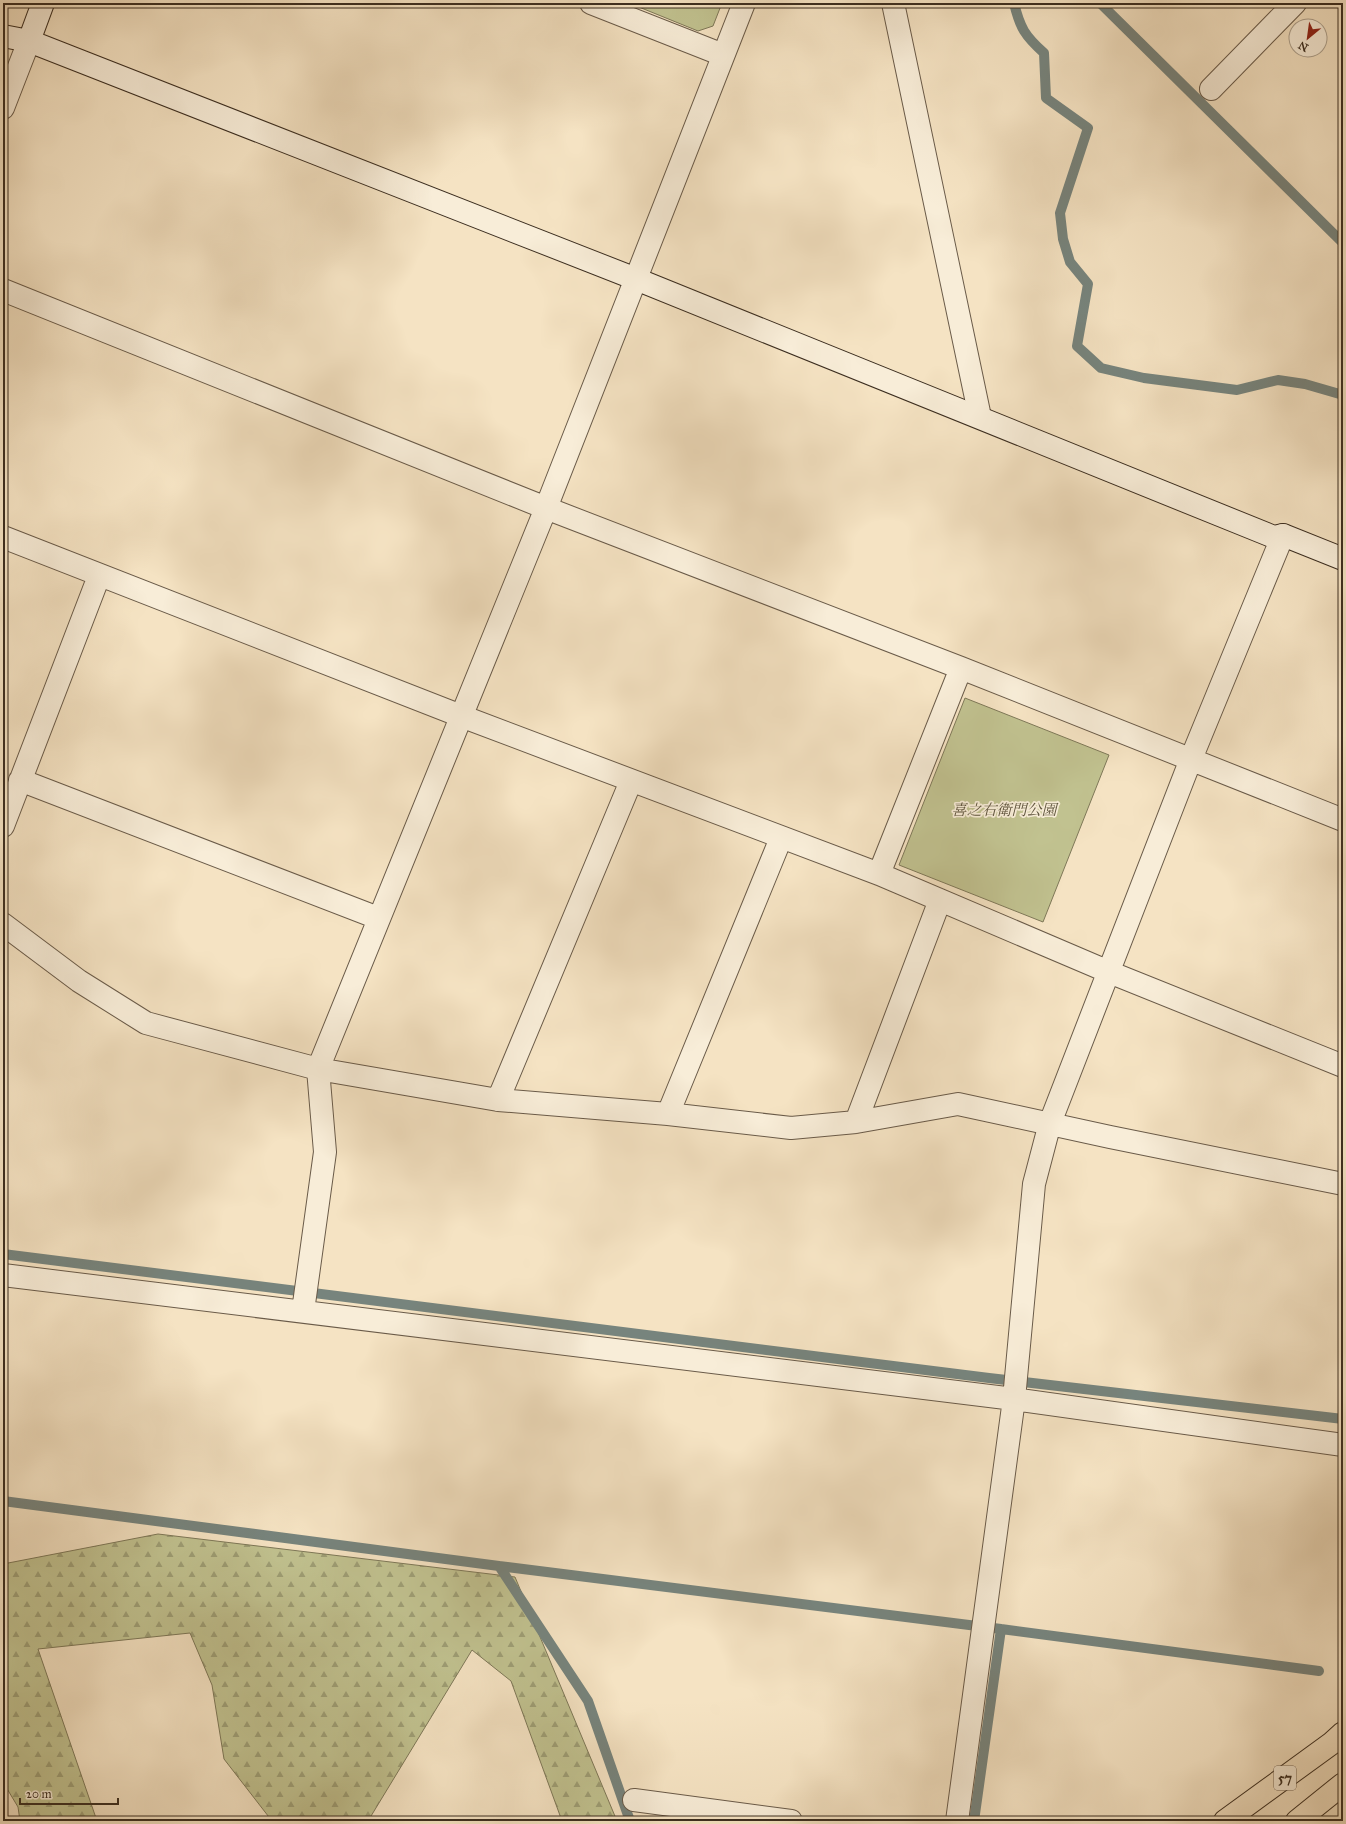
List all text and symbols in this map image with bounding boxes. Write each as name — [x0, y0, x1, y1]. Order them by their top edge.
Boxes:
north arrow — [1288, 18, 1328, 58]
text: N — [1296, 38, 1311, 54]
park label: 喜之右衛門公園 — [951, 801, 1059, 819]
road number: 57 — [1274, 1766, 1296, 1790]
scale bar — [20, 1780, 118, 1806]
text: 20 m — [26, 1787, 52, 1801]

